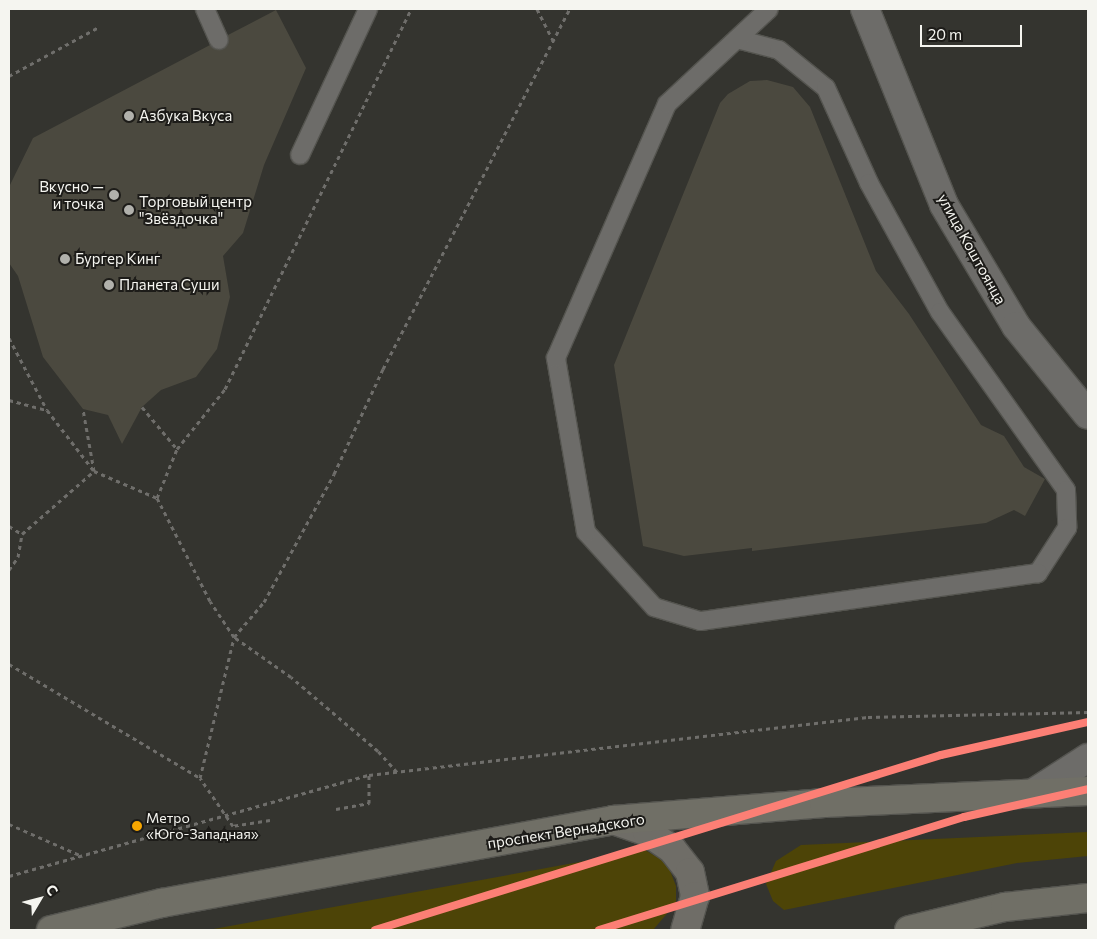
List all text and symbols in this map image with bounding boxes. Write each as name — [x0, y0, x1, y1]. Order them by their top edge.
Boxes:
scale bar — [922, 15, 1024, 47]
text: 20 m — [928, 25, 962, 43]
place label: Азбука Вкуса — [139, 107, 232, 125]
marker: Азбука Вкуса — [123, 110, 135, 122]
place label: Вкусно — и точка — [39, 177, 104, 212]
marker: Вкусно — и точка — [108, 189, 120, 201]
street label: улица Коштоянца — [934, 191, 1010, 307]
place label: Торговый центр "Звёздочка" — [139, 192, 252, 227]
marker: Торговый центр "Звёздочка" — [123, 204, 135, 216]
place label: Бургер Кинг — [75, 250, 160, 268]
marker: Бургер Кинг — [59, 253, 71, 265]
place label: Планета Суши — [119, 276, 220, 294]
marker: Планета Суши — [103, 279, 115, 291]
place label: Метро «Юго-Западная» — [146, 810, 259, 842]
street label: проспект Вернадского — [486, 810, 646, 852]
marker: Метро «Юго-Западная» — [132, 821, 142, 831]
north arrow — [15, 874, 65, 924]
text: С — [43, 881, 62, 899]

